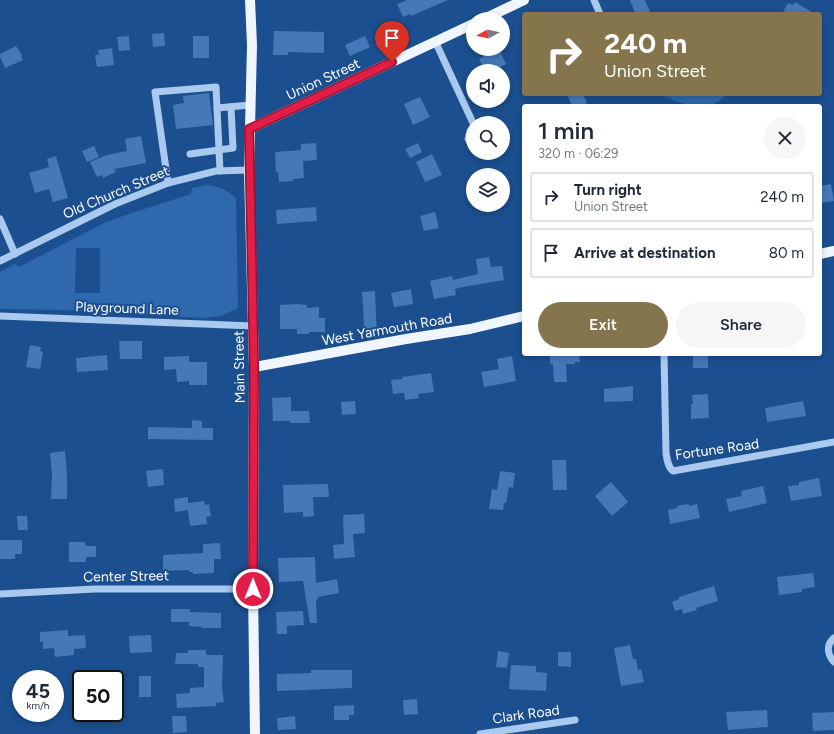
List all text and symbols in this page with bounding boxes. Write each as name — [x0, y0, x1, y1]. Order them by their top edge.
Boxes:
north arrow — [466, 12, 510, 56]
map controls — [466, 12, 510, 212]
pin — [375, 21, 409, 62]
text: 240 m — [604, 26, 687, 60]
icon: arrive — [381, 27, 403, 49]
icon: right — [538, 28, 590, 80]
street label: Union Street — [284, 55, 363, 104]
text: Union Street — [604, 60, 706, 82]
button: sound — [466, 64, 510, 108]
button: search — [466, 116, 510, 160]
text: 1 min — [538, 116, 594, 145]
button: close — [764, 117, 806, 159]
text: 320 m · 06:29 — [538, 146, 618, 161]
street label: Old Church Street — [60, 162, 172, 223]
button: layers — [466, 168, 510, 212]
text: Turn right — [574, 181, 642, 199]
icon: right — [540, 186, 562, 208]
text: 240 m — [760, 188, 804, 206]
text: Union Street — [574, 199, 648, 214]
icon: arrive — [540, 242, 562, 264]
text: Arrive at destination — [574, 244, 715, 262]
text: 80 m — [769, 244, 804, 262]
street label: Playground Lane — [75, 298, 179, 319]
button: Exit — [538, 302, 668, 348]
button: Share — [676, 302, 806, 348]
street label: West Yarmouth Road — [321, 310, 454, 349]
street label: Main Street — [230, 330, 249, 403]
street label: Fortune Road — [674, 435, 760, 464]
street label: Center Street — [83, 567, 169, 586]
position arrow — [232, 568, 274, 610]
speed limit sign: 50 — [72, 670, 124, 722]
text: 45 — [26, 679, 50, 703]
text: km/h — [27, 699, 49, 712]
street label: Clark Road — [491, 701, 561, 728]

